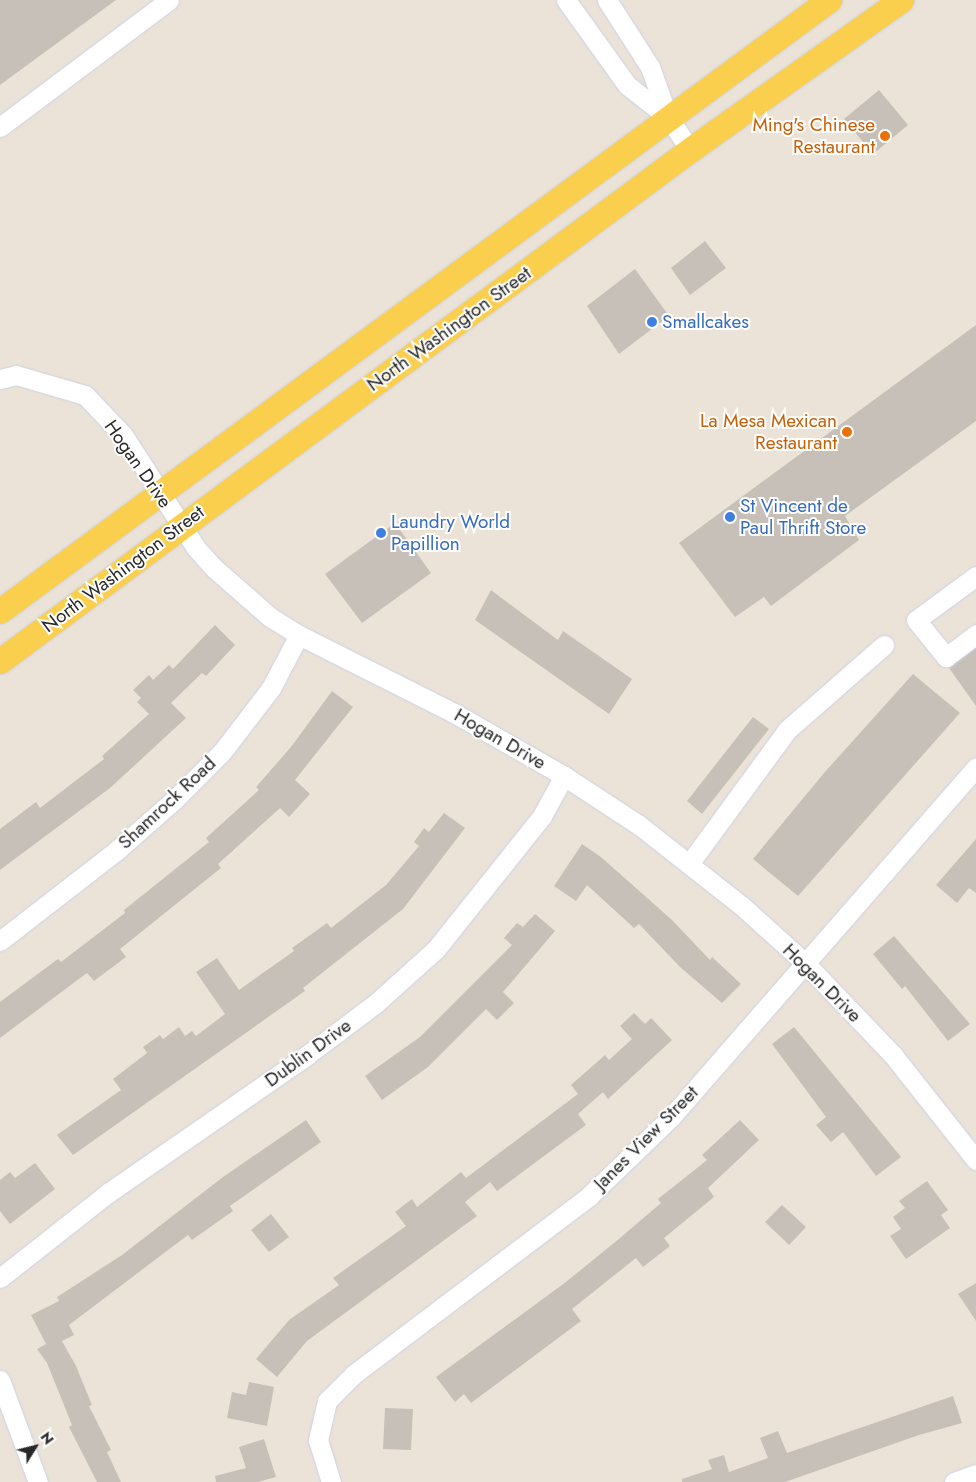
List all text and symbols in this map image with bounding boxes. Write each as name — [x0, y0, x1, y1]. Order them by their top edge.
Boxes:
place label: Ming's Chinese Restaurant — [752, 114, 875, 158]
marker: Ming's Chinese Restaurant — [879, 130, 891, 142]
street label: North Washington Street — [363, 262, 535, 396]
place label: Smallcakes — [662, 311, 749, 333]
marker: Smallcakes — [646, 316, 658, 328]
place label: La Mesa Mexican Restaurant — [700, 410, 837, 454]
street label: Hogan Drive — [99, 416, 177, 512]
marker: La Mesa Mexican Restaurant — [841, 426, 853, 438]
place label: St Vincent de Paul Thrift Store — [740, 495, 866, 539]
street label: North Washington Street — [37, 501, 209, 637]
place label: Laundry World Papillion — [391, 511, 510, 555]
marker: St Vincent de Paul Thrift Store — [724, 511, 736, 523]
marker: Laundry World Papillion — [375, 527, 387, 539]
street label: Hogan Drive — [450, 704, 550, 774]
street label: Shamrock Road — [113, 752, 221, 854]
street label: Hogan Drive — [778, 939, 866, 1027]
street label: Dublin Drive — [260, 1014, 356, 1092]
street label: Janes View Street — [589, 1081, 703, 1195]
north arrow — [10, 1422, 60, 1472]
text: N — [36, 1428, 58, 1449]

